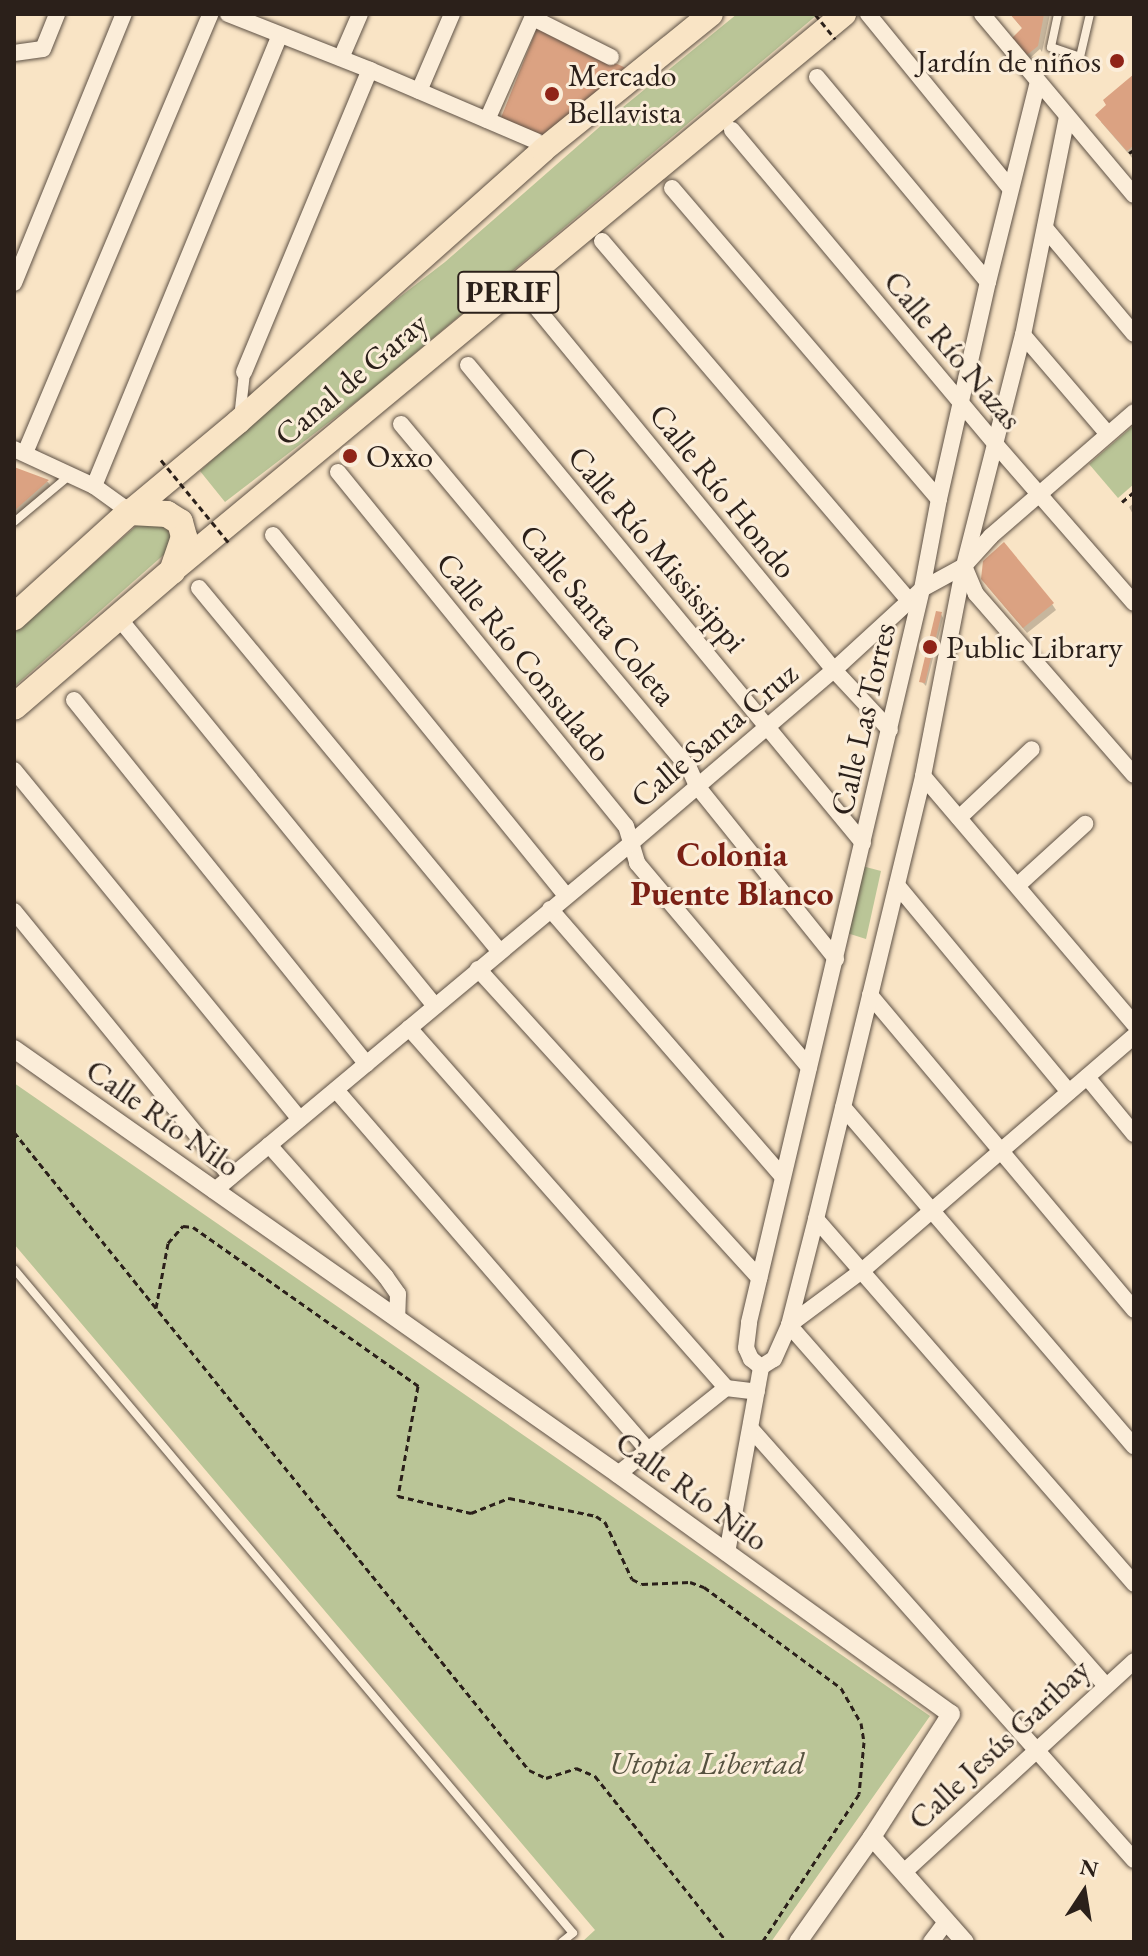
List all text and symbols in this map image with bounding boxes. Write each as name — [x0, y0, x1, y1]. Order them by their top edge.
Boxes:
place label: Jardín de niños — [916, 42, 1101, 80]
marker: Jardín de niños — [1108, 52, 1126, 70]
place label: Mercado Bellavista — [568, 57, 682, 132]
marker: Mercado Bellavista — [543, 85, 561, 103]
street label: Calle Río Nazas — [876, 263, 1030, 437]
road number: PERIF — [456, 266, 560, 318]
street label: Canal de Garay — [267, 304, 435, 454]
street label: Calle Río Hondo — [641, 396, 805, 586]
place label: Oxxo — [366, 437, 433, 475]
street label: Calle Río Mississippi — [560, 438, 754, 660]
marker: Oxxo — [341, 447, 359, 465]
street label: Calle Santa Coleta — [511, 517, 685, 713]
street label: Calle Río Consulado — [428, 545, 620, 769]
street label: Calle Las Torres — [822, 619, 904, 819]
place label: Public Library — [946, 628, 1123, 666]
marker: Public Library — [921, 638, 939, 656]
street label: Calle Santa Cruz — [623, 654, 805, 816]
district label: Colonia Puente Blanco — [630, 834, 834, 914]
street label: Calle Río Nilo — [79, 1051, 247, 1185]
street label: Calle Río Nilo — [608, 1423, 776, 1559]
street label: Calle Jesús Garibay — [900, 1650, 1098, 1838]
park label: Utopia Libertad — [609, 1744, 805, 1782]
north arrow — [1044, 1852, 1124, 1932]
text: N — [1077, 1852, 1101, 1884]

